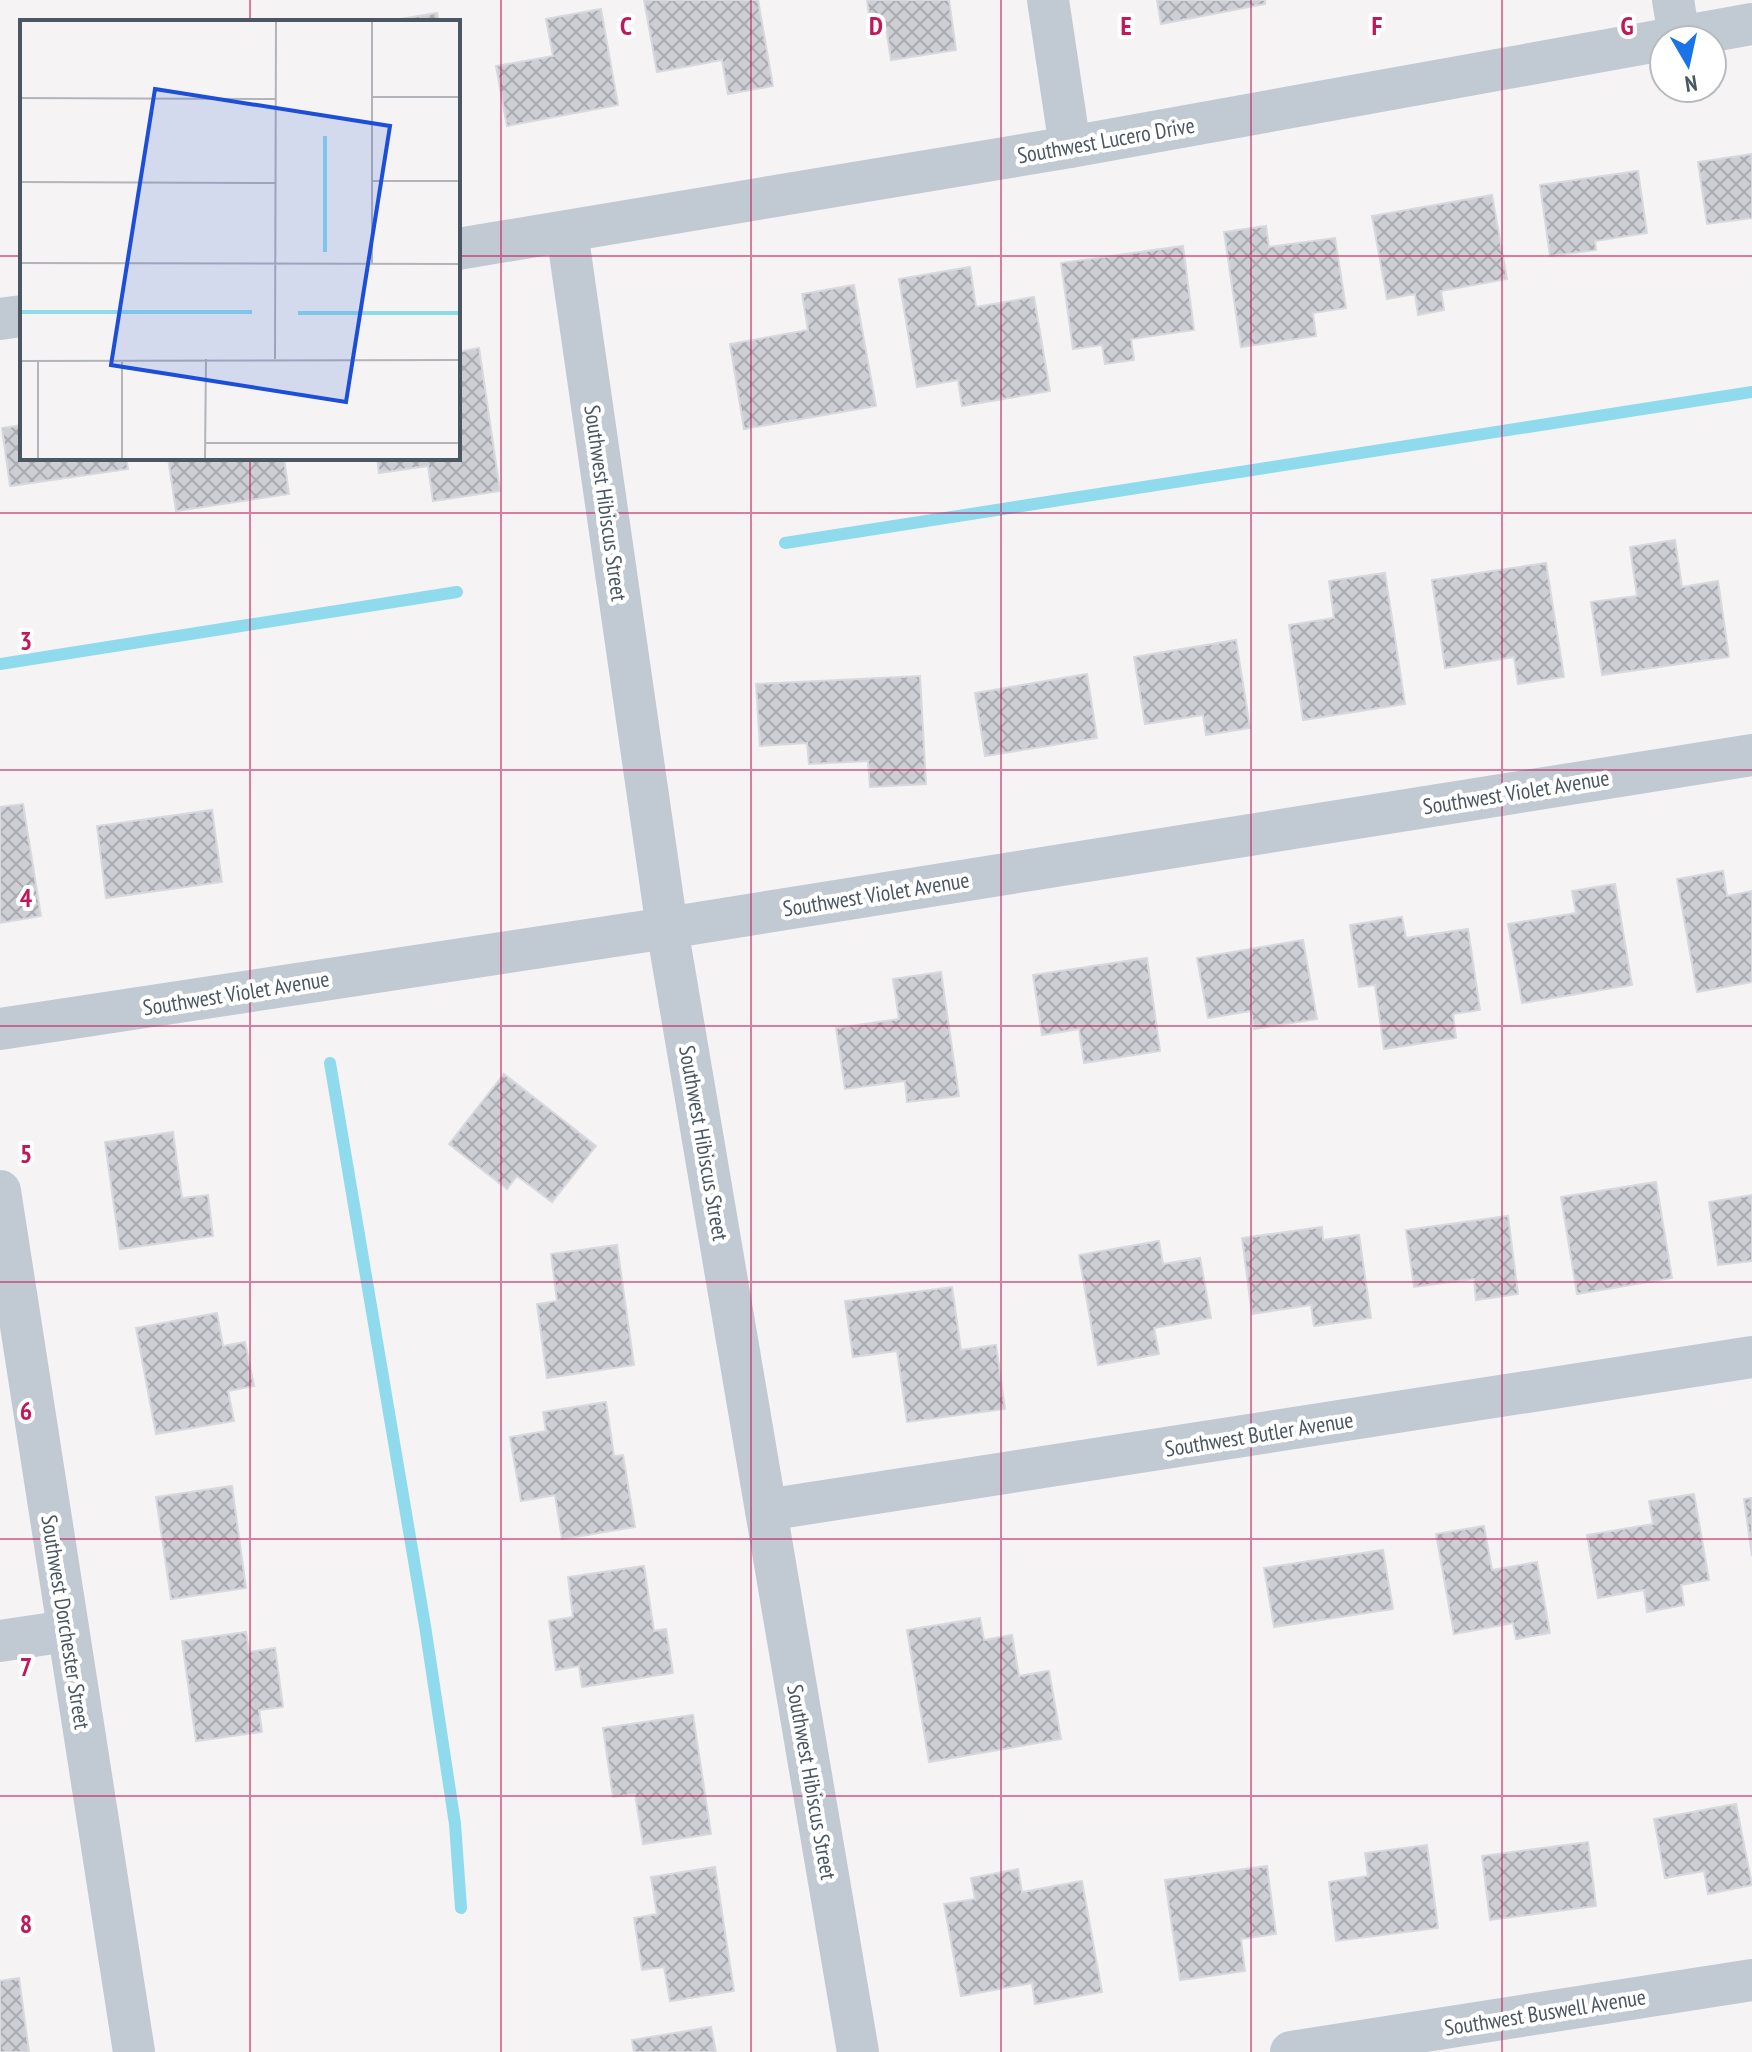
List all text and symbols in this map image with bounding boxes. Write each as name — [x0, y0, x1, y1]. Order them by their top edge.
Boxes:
text: C — [620, 9, 632, 42]
text: D — [869, 9, 883, 42]
text: E — [1120, 9, 1132, 42]
text: F — [1372, 9, 1383, 42]
text: G — [1620, 9, 1634, 42]
inset map — [20, 20, 460, 460]
north arrow — [1648, 24, 1728, 104]
text: N — [1683, 69, 1699, 99]
street label: Southwest Lucero Drive — [1015, 111, 1197, 169]
street label: Southwest Hibiscus Street — [578, 403, 634, 603]
text: 3 — [20, 624, 32, 657]
street label: Southwest Violet Avenue — [1421, 763, 1611, 821]
street label: Southwest Violet Avenue — [781, 865, 971, 923]
text: 4 — [20, 881, 33, 914]
street label: Southwest Violet Avenue — [141, 964, 331, 1022]
street label: Southwest Hibiscus Street — [673, 1043, 735, 1243]
text: 5 — [20, 1137, 32, 1170]
text: 6 — [20, 1394, 32, 1427]
street label: Southwest Butler Avenue — [1163, 1405, 1355, 1463]
street label: Southwest Dorchester Street — [35, 1513, 97, 1731]
text: 7 — [20, 1650, 32, 1683]
street label: Southwest Hibiscus Street — [781, 1682, 843, 1882]
text: 8 — [20, 1907, 32, 1940]
street label: Southwest Buswell Avenue — [1442, 1982, 1648, 2042]

